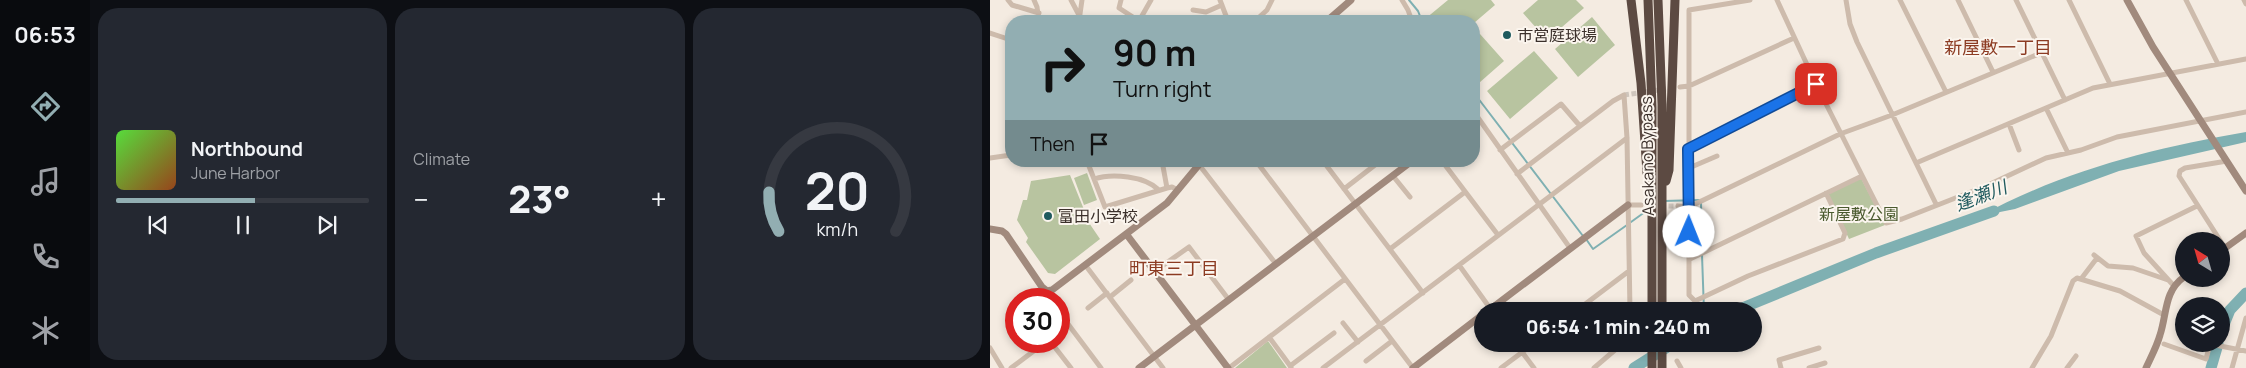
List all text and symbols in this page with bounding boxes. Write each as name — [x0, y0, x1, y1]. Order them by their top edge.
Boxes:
text: 06:53 — [14, 20, 76, 50]
place label: 市営庭球場 — [1517, 24, 1597, 46]
text: 90 m — [1113, 29, 1196, 77]
marker: 市営庭球場 — [1501, 29, 1513, 41]
icon: right — [1030, 35, 1095, 100]
district label: 新屋敷一丁目 — [1944, 35, 2052, 59]
pin — [1795, 63, 1837, 105]
icon: arrive — [1802, 70, 1830, 98]
text: Turn right — [1113, 74, 1211, 104]
icon: directions — [28, 89, 63, 124]
street label: Asakano Bypass — [1635, 96, 1659, 216]
icon: arrive — [1085, 130, 1113, 158]
text: Then — [1030, 131, 1075, 157]
text: Northbound — [191, 136, 303, 162]
text: Climate — [413, 148, 470, 170]
text: 20 — [805, 155, 870, 226]
text: June Harbor — [191, 162, 280, 184]
icon: music — [28, 164, 63, 199]
text: 23° — [508, 172, 571, 224]
water label: 逢瀬川 — [1951, 173, 2012, 216]
text: − — [413, 180, 428, 218]
text: + — [651, 180, 667, 218]
park label: 新屋敷公園 — [1819, 203, 1899, 225]
place label: 富田小学校 — [1058, 205, 1138, 227]
position arrow — [1662, 205, 1714, 257]
marker: 富田小学校 — [1042, 210, 1054, 222]
icon: previous — [144, 211, 172, 239]
icon: pause — [229, 211, 257, 239]
icon: next — [313, 211, 341, 239]
text: km/h — [817, 217, 858, 241]
north arrow — [2175, 232, 2230, 288]
map controls — [2175, 232, 2230, 352]
icon: phone — [28, 239, 63, 274]
district label: 町東三丁目 — [1129, 256, 1219, 280]
speed limit sign: 30 — [1005, 288, 1070, 353]
button: layers — [2175, 297, 2230, 352]
icon: climate — [28, 313, 63, 348]
text: 06:54 · 1 min · 240 m — [1526, 314, 1710, 340]

